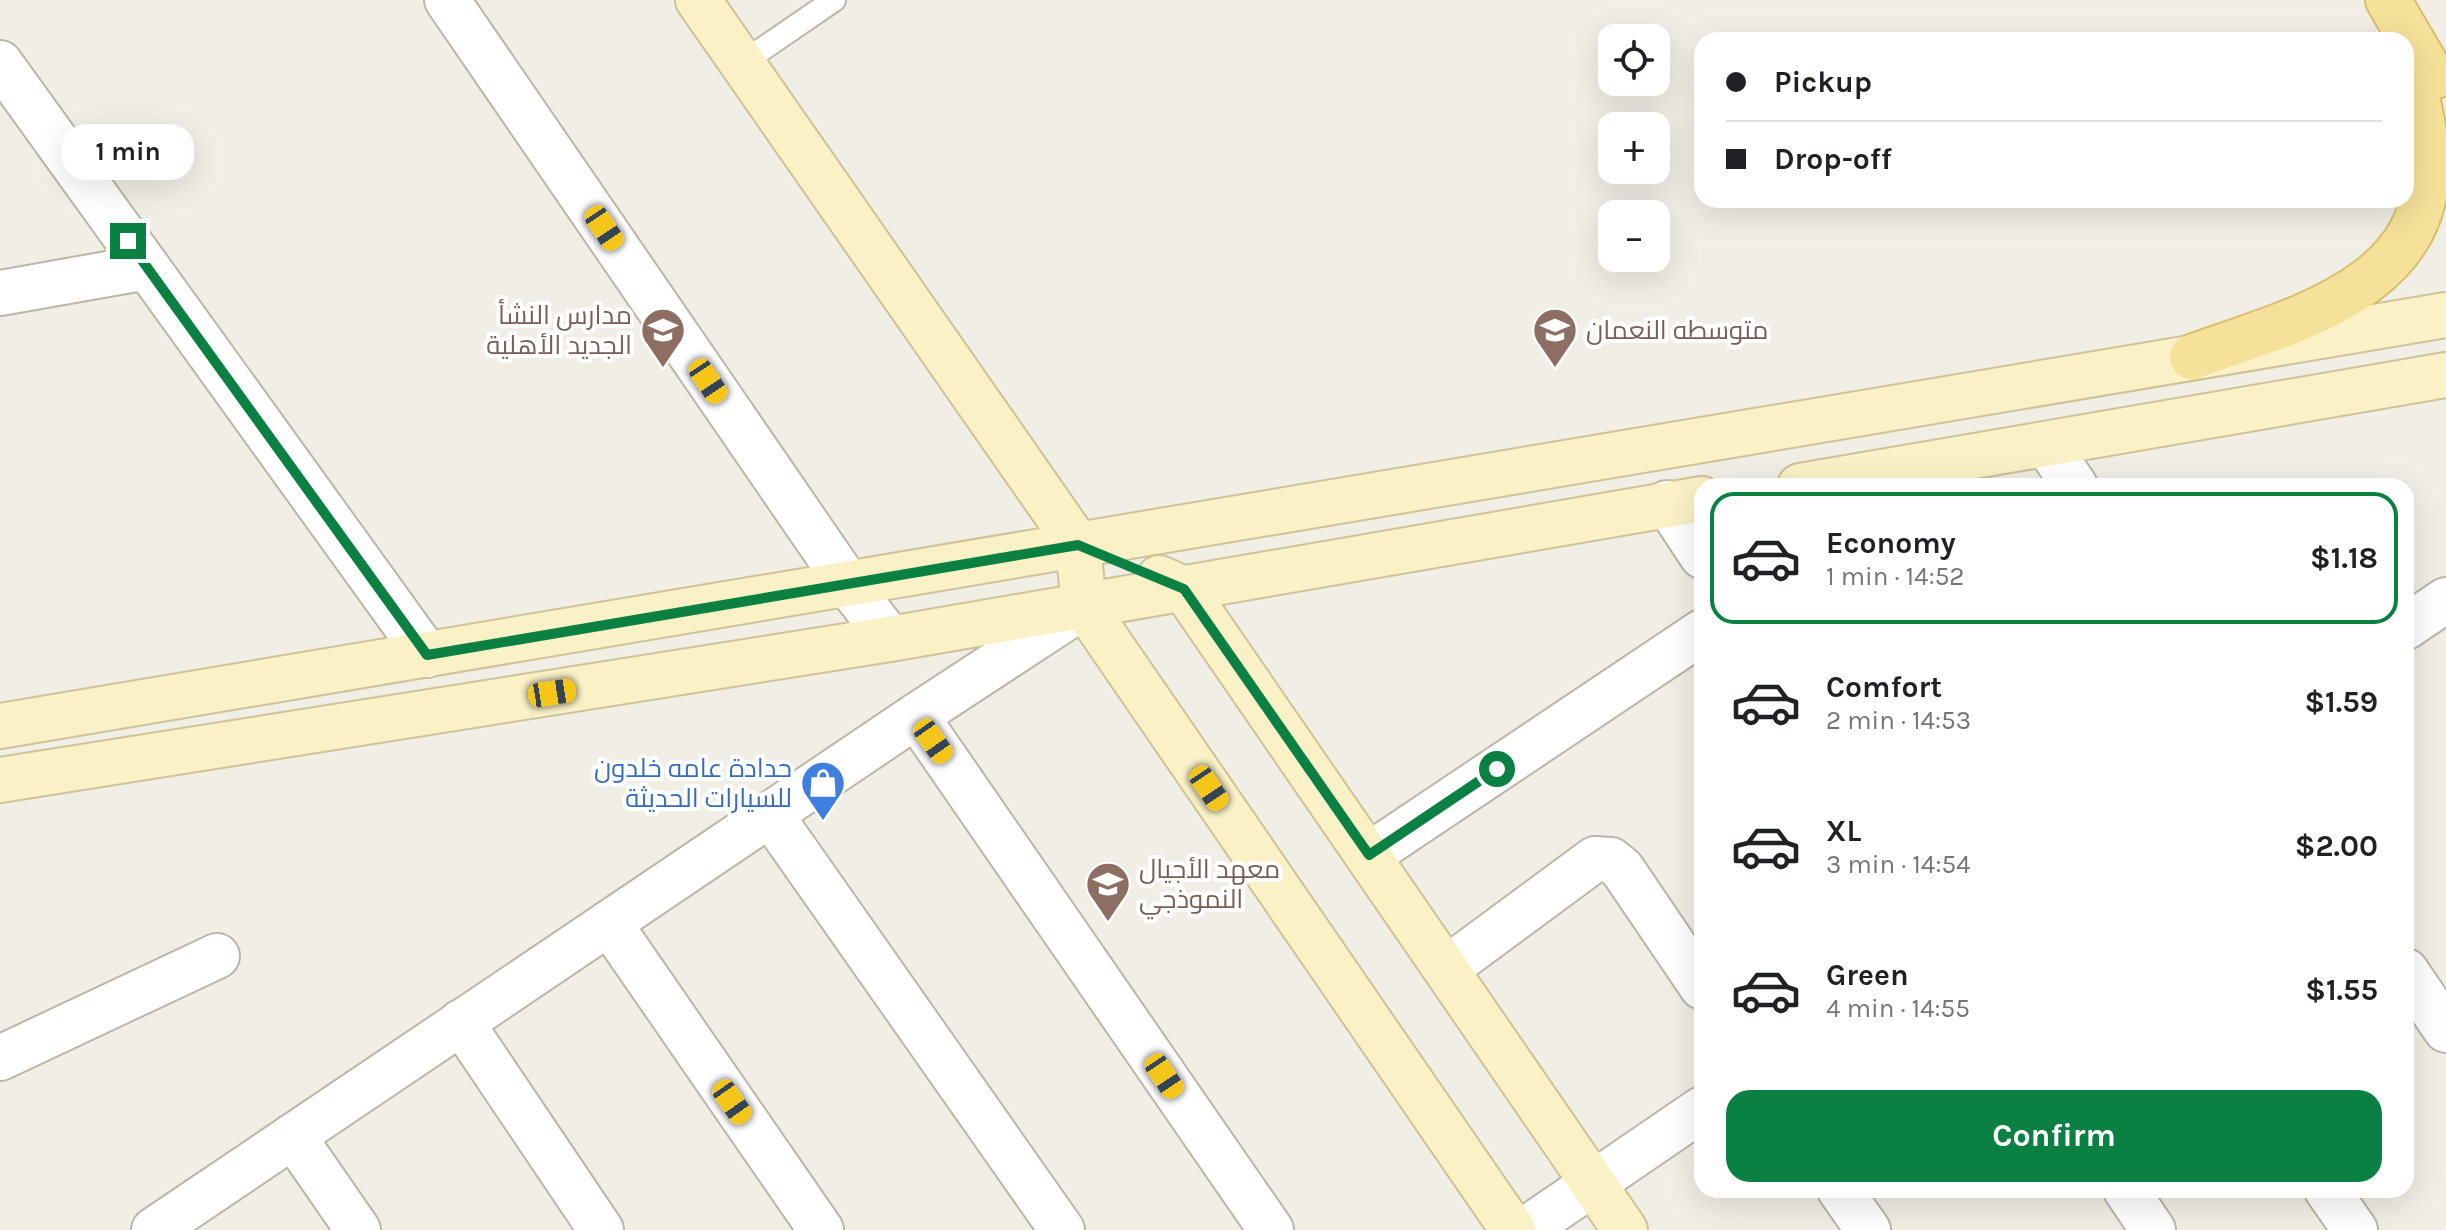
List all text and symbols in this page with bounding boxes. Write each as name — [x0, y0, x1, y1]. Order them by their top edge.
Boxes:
map controls — [1598, 24, 1670, 272]
button: locate — [1598, 24, 1670, 96]
text: Pickup — [1774, 64, 1872, 100]
button: + — [1598, 112, 1670, 184]
callout: 1 min — [62, 125, 194, 181]
text: 1 min — [95, 136, 161, 167]
text: Drop-off — [1774, 141, 1892, 177]
button: − — [1598, 200, 1670, 272]
car — [581, 201, 627, 255]
route end — [110, 223, 146, 259]
place label: مدارس النشأ الجديد الأهلية — [486, 298, 632, 361]
school or university icon: مدارس النشأ الجديد الأهلية — [639, 306, 687, 369]
school or university icon: متوسطه النعمان — [1531, 306, 1579, 369]
place label: متوسطه النعمان — [1586, 315, 1768, 346]
car — [685, 354, 731, 408]
icon: car — [1730, 522, 1802, 594]
text: Economy — [1826, 525, 1956, 561]
text: $1.18 — [2310, 540, 2378, 576]
text: 1 min · 14:52 — [1826, 561, 1964, 592]
icon: car — [1730, 666, 1802, 738]
text: Comfort — [1826, 669, 1942, 705]
car — [526, 677, 578, 709]
text: $1.59 — [2304, 684, 2378, 720]
text: 2 min · 14:53 — [1826, 705, 1971, 736]
car — [909, 714, 957, 768]
route start — [1479, 751, 1515, 787]
place label: حدادة عامه خلدون للسيارات الحديثة — [594, 753, 792, 814]
shop icon: حدادة عامه خلدون للسيارات الحديثة — [799, 759, 847, 822]
car — [1186, 761, 1232, 815]
icon: car — [1730, 810, 1802, 882]
text: XL — [1826, 813, 1861, 849]
text: $2.00 — [2295, 828, 2378, 864]
text: 3 min · 14:54 — [1826, 849, 1971, 880]
place label: معهد الأجيال النموذجي — [1139, 854, 1280, 920]
school or university icon: معهد الأجيال النموذجي — [1084, 860, 1132, 923]
icon: car — [1730, 954, 1802, 1026]
text: Green — [1826, 957, 1909, 993]
text: $1.55 — [2305, 972, 2378, 1008]
text: 4 min · 14:55 — [1826, 993, 1970, 1024]
car — [1141, 1049, 1187, 1103]
car — [708, 1075, 756, 1129]
button: Confirm — [1726, 1090, 2382, 1182]

